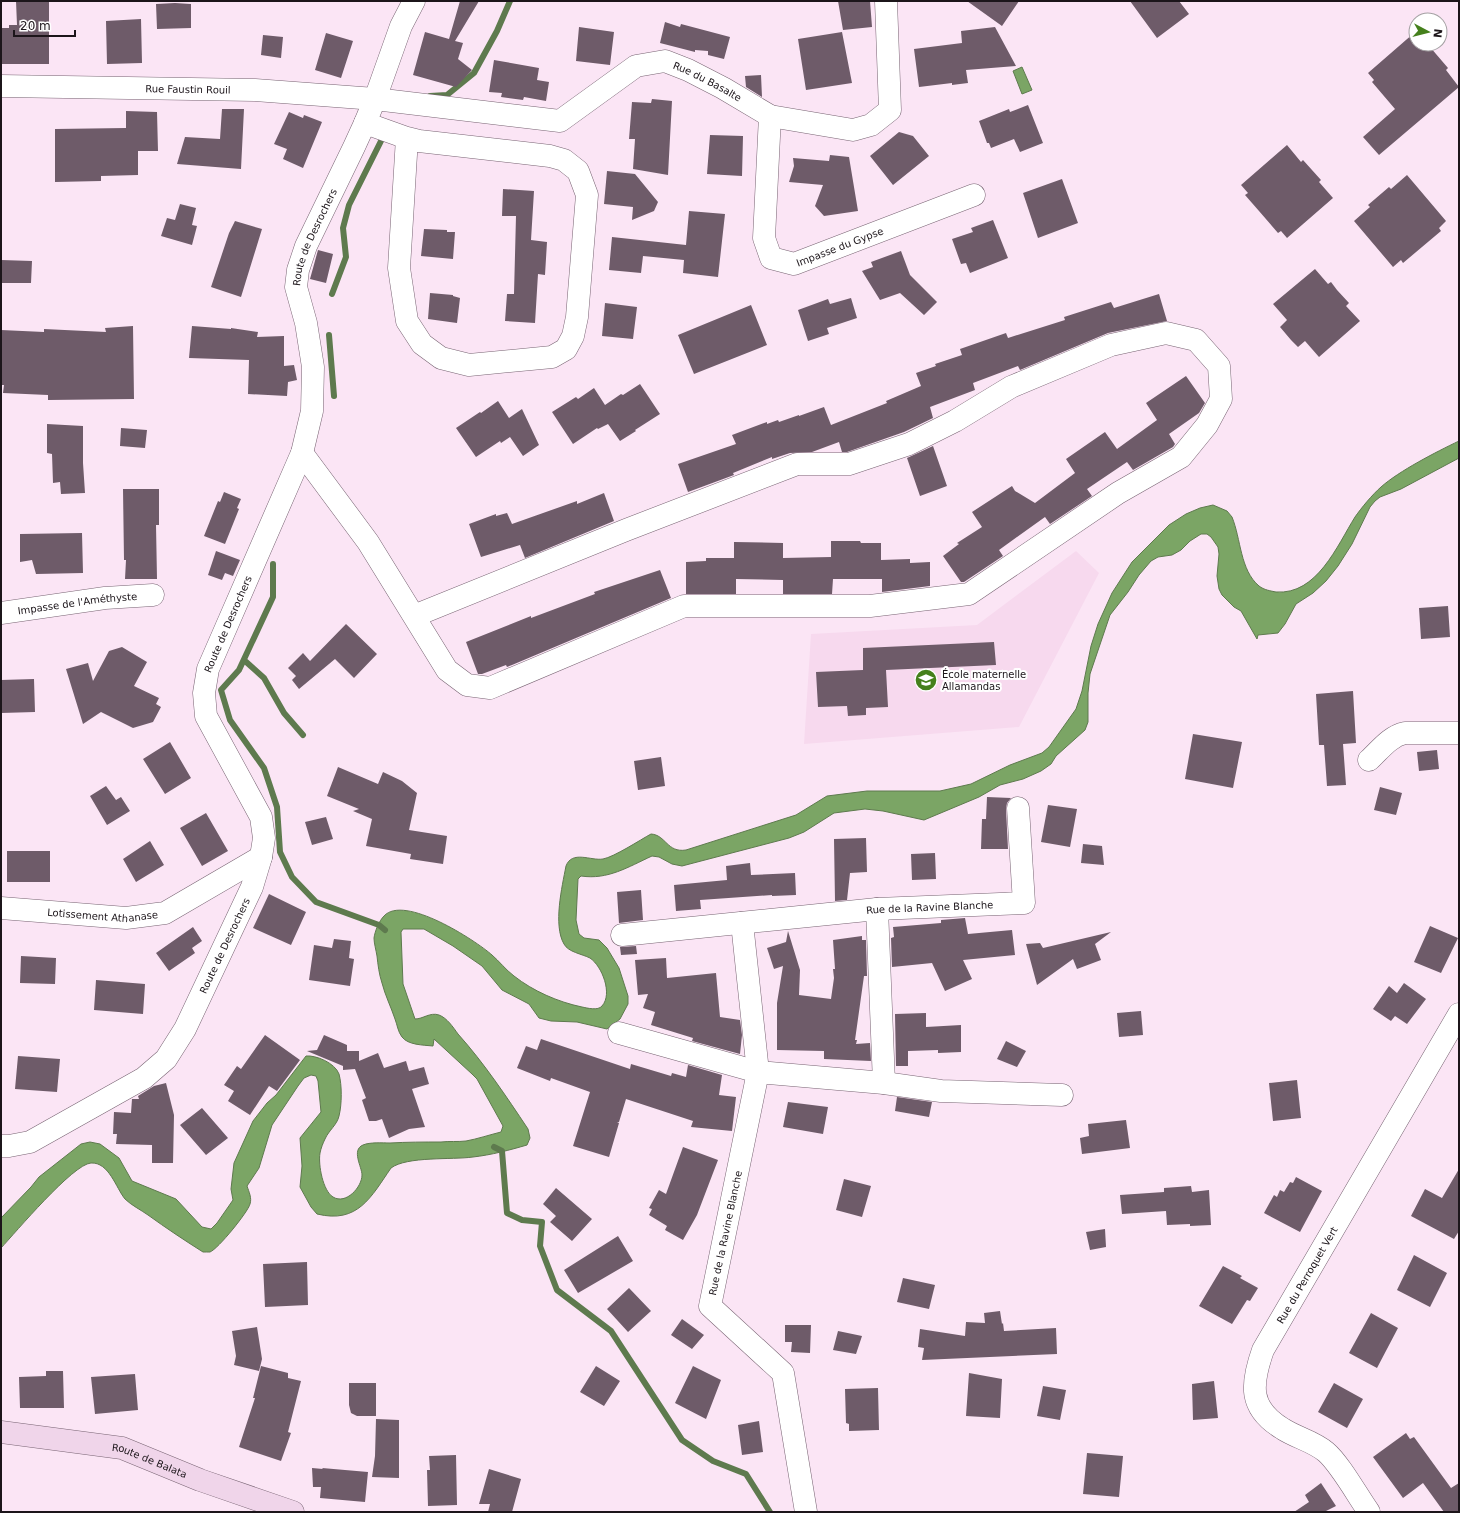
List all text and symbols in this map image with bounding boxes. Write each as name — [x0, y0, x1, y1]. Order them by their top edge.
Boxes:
scale bar — [14, 12, 75, 38]
north arrow — [1408, 12, 1448, 52]
text: 20 m — [20, 19, 51, 33]
text: N — [1430, 28, 1444, 39]
street label: Rue du Basalte — [672, 60, 743, 104]
street label: Rue Faustin Rouil — [145, 83, 231, 96]
street label: Route de Desrochers — [291, 187, 339, 286]
street label: Impasse du Gypse — [795, 225, 885, 269]
street label: Route de Desrochers — [202, 574, 254, 674]
street label: Impasse de l'Améthyste — [17, 591, 137, 617]
school or university icon: École maternelle Allamandas — [913, 667, 939, 693]
place label: École maternelle Allamandas — [942, 668, 1026, 692]
street label: Route de Desrochers — [198, 896, 252, 995]
street label: Rue de la Ravine Blanche — [866, 899, 994, 916]
street label: Lotissement Athanase — [47, 907, 159, 924]
street label: Rue de la Ravine Blanche — [707, 1170, 744, 1296]
street label: Rue du Perroquet Vert — [1275, 1225, 1340, 1326]
street label: Route de Balata — [111, 1442, 189, 1480]

